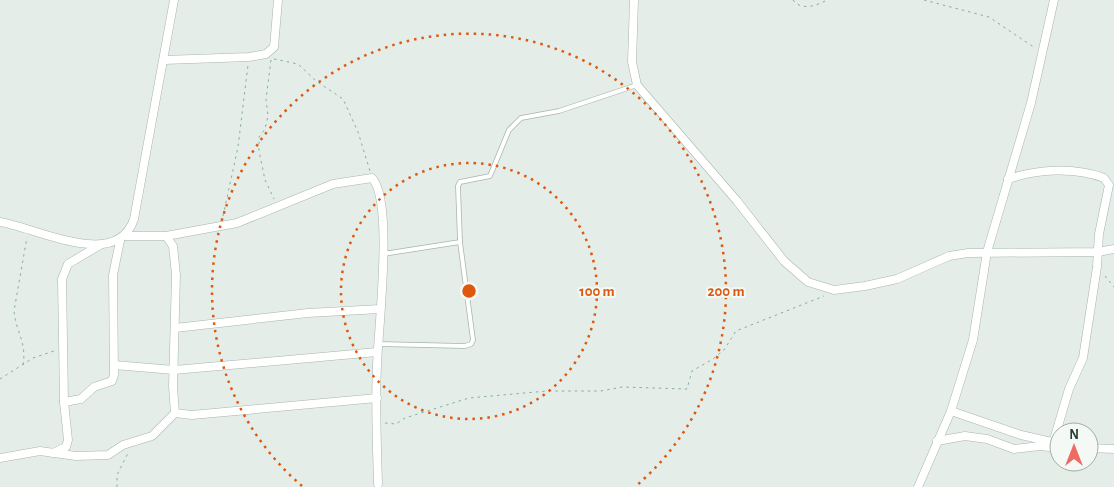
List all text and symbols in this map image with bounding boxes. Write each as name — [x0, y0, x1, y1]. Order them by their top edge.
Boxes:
centre of rings — [460, 282, 478, 300]
text: 100 m — [579, 284, 615, 299]
text: 200 m — [707, 284, 745, 299]
north arrow — [1049, 422, 1099, 472]
text: N — [1069, 428, 1079, 442]

